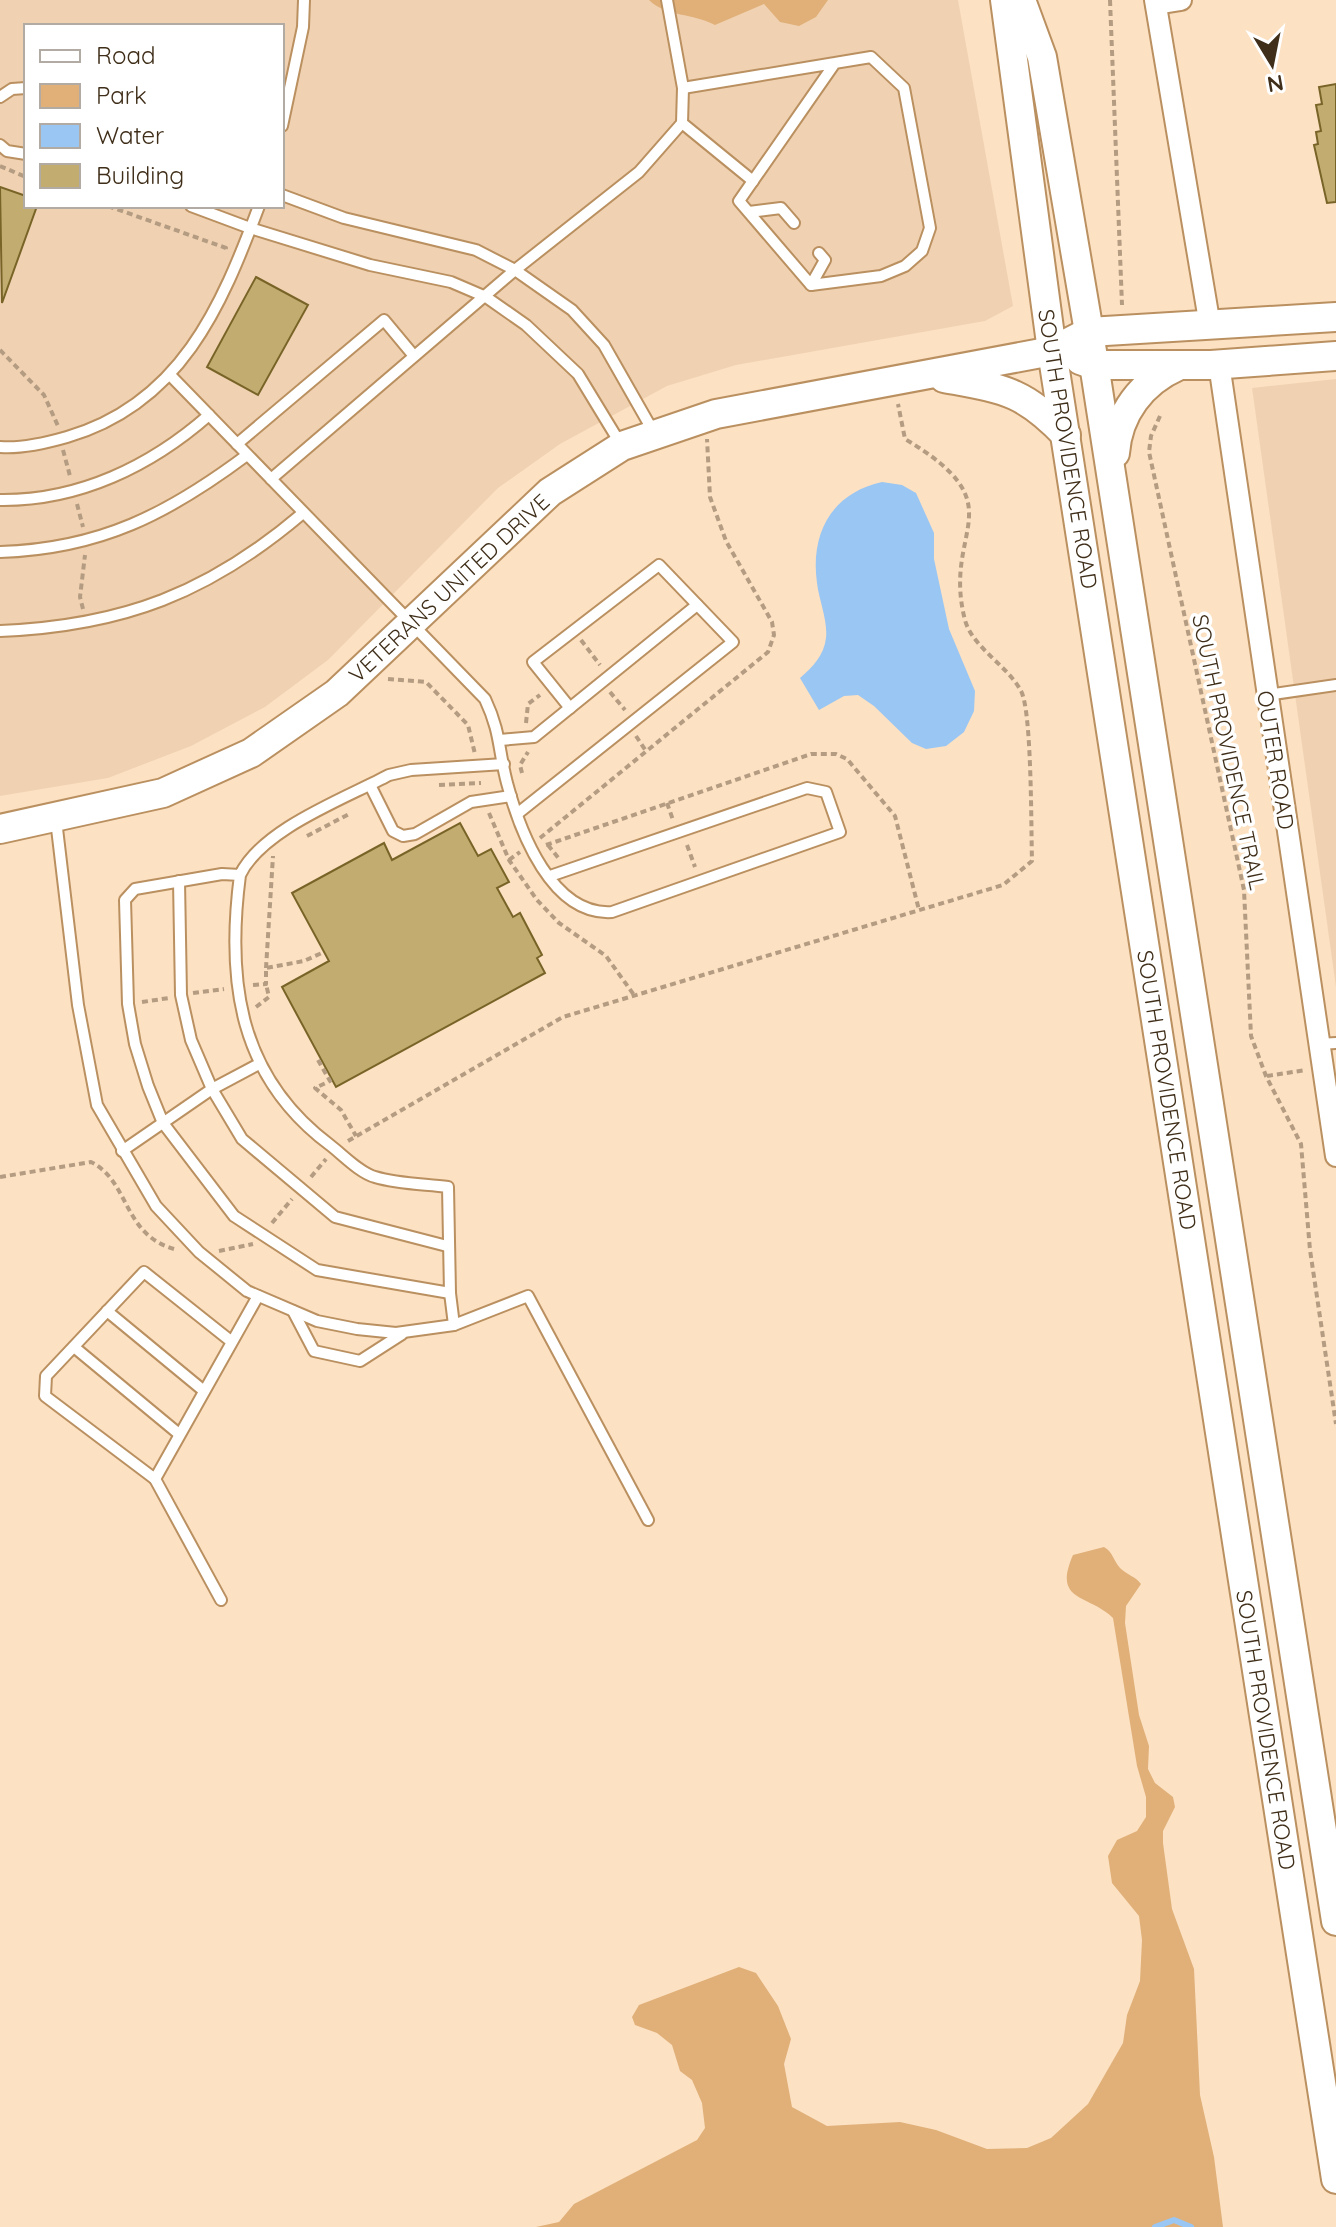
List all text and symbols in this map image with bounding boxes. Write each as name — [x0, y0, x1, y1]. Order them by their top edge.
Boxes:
legend — [24, 24, 284, 208]
north arrow — [1232, 24, 1312, 104]
text: Road — [96, 40, 156, 70]
text: N — [1265, 69, 1286, 99]
text: Park — [96, 80, 147, 110]
text: Water — [96, 120, 164, 150]
text: Building — [96, 160, 184, 190]
street label: SOUTH PROVIDENCE ROAD — [1032, 307, 1104, 591]
street label: VETERANS UNITED DRIVE — [343, 488, 555, 688]
street label: SOUTH PROVIDENCE TRAIL — [1186, 612, 1272, 893]
street label: OUTER ROAD — [1251, 688, 1301, 832]
street label: SOUTH PROVIDENCE ROAD — [1131, 948, 1203, 1232]
street label: SOUTH PROVIDENCE ROAD — [1230, 1588, 1302, 1872]

